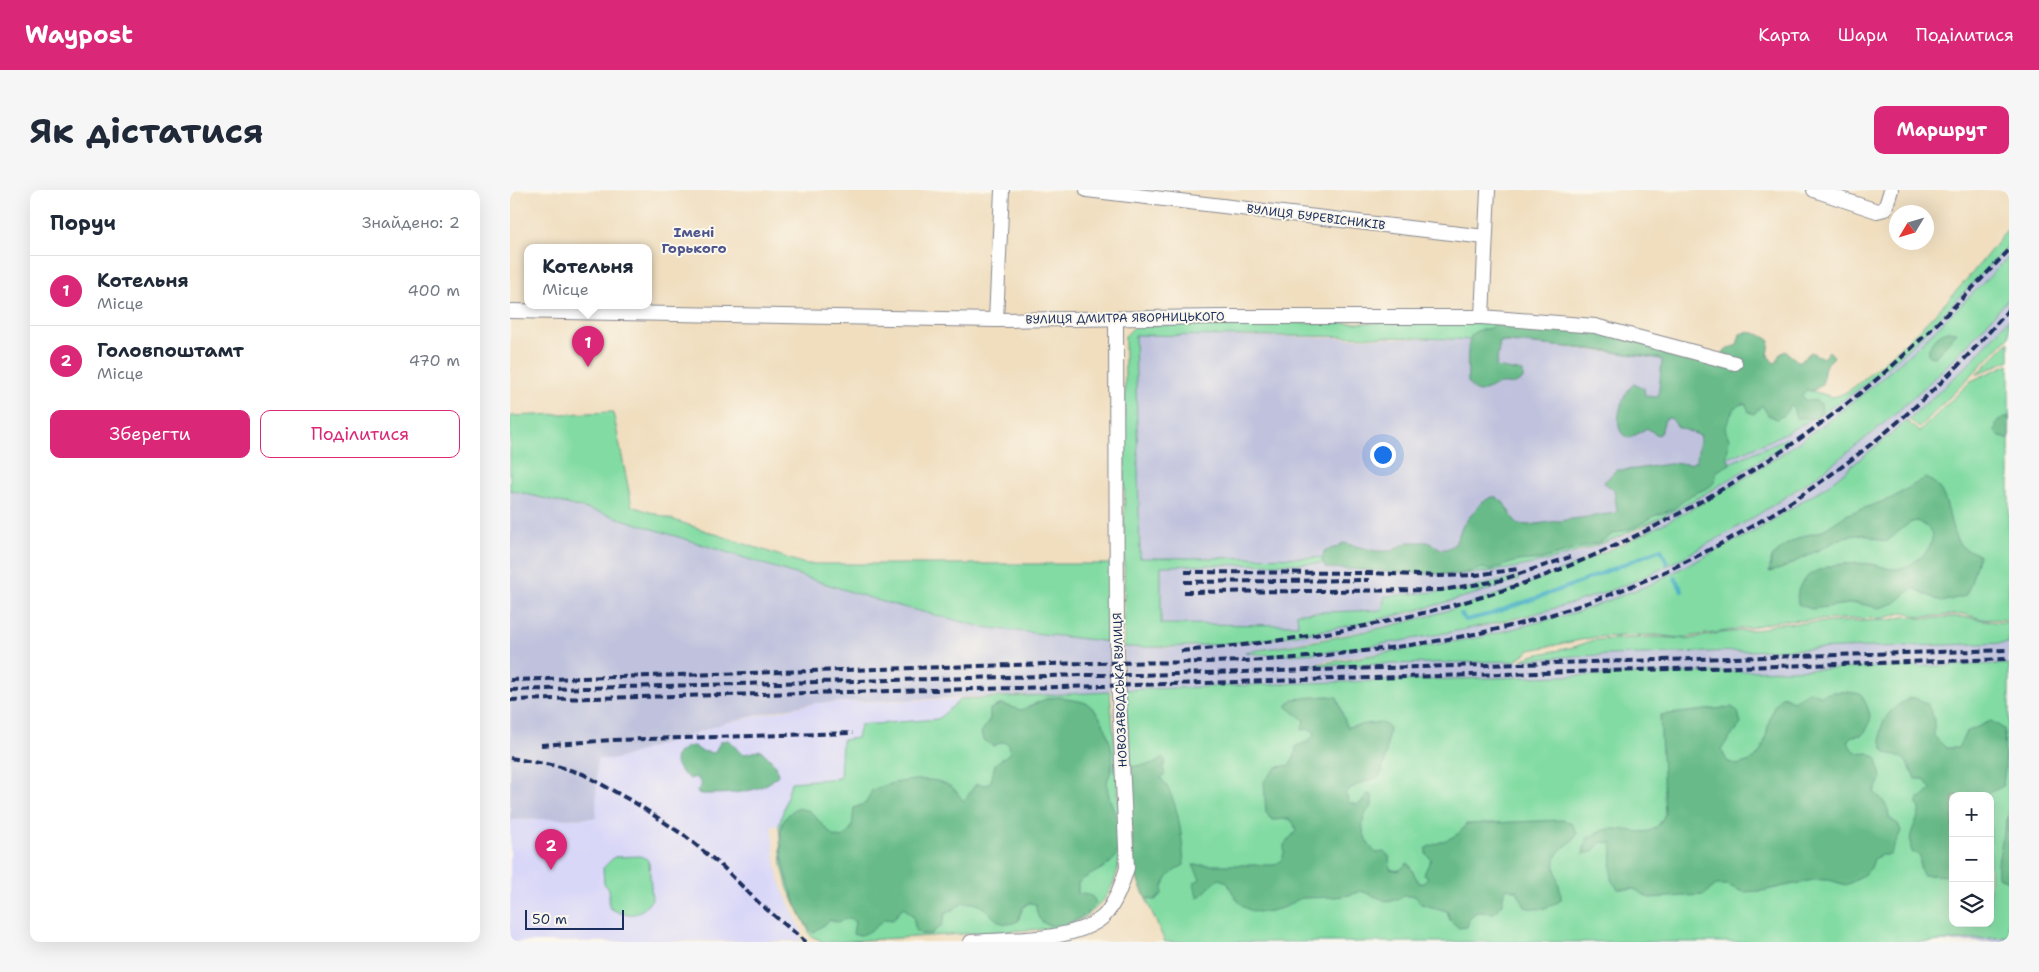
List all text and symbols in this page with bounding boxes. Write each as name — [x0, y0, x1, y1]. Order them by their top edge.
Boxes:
text: Waypost — [25, 19, 133, 51]
text: Карта — [1758, 23, 1810, 47]
text: Шари — [1838, 23, 1888, 47]
text: Поділитися — [1916, 23, 2014, 47]
button: Маршрут — [1874, 106, 2009, 154]
text: Як дістатися — [30, 107, 264, 154]
street label: ВУЛИЦЯ БУРЕВІСНИКІВ — [1246, 201, 1386, 233]
north arrow — [1889, 205, 1934, 250]
text: Поруч — [50, 209, 116, 237]
text: Знайдено: 2 — [362, 212, 460, 233]
district label: Імені Горького — [661, 223, 727, 257]
popup — [524, 244, 652, 309]
text: Котельня — [542, 254, 634, 279]
text: Котельня — [97, 268, 189, 293]
text: Місце — [542, 279, 589, 300]
text: 1 — [62, 280, 70, 301]
text: 400 m — [407, 280, 460, 301]
text: Місце — [97, 293, 144, 314]
street label: ВУЛИЦЯ ДМИТРА ЯВОРНИЦЬКОГО — [1025, 308, 1225, 328]
pin: 1 — [572, 326, 604, 367]
text: Головпоштамт — [97, 338, 244, 363]
text: 2 — [60, 350, 72, 371]
text: 470 m — [409, 350, 460, 371]
text: Місце — [97, 363, 144, 384]
button: Зберегти — [50, 410, 250, 458]
button: Поділитися — [260, 410, 460, 458]
your location — [1370, 442, 1396, 468]
street label: НОВОЗАВОДСЬКА ВУЛИЦЯ — [1109, 612, 1131, 768]
map controls — [1949, 792, 1994, 927]
button: + — [1949, 792, 1994, 837]
pin: 2 — [535, 829, 567, 870]
button: − — [1949, 837, 1994, 882]
button: layers — [1949, 882, 1994, 927]
scale bar — [525, 907, 624, 930]
text: 50 m — [532, 910, 567, 928]

